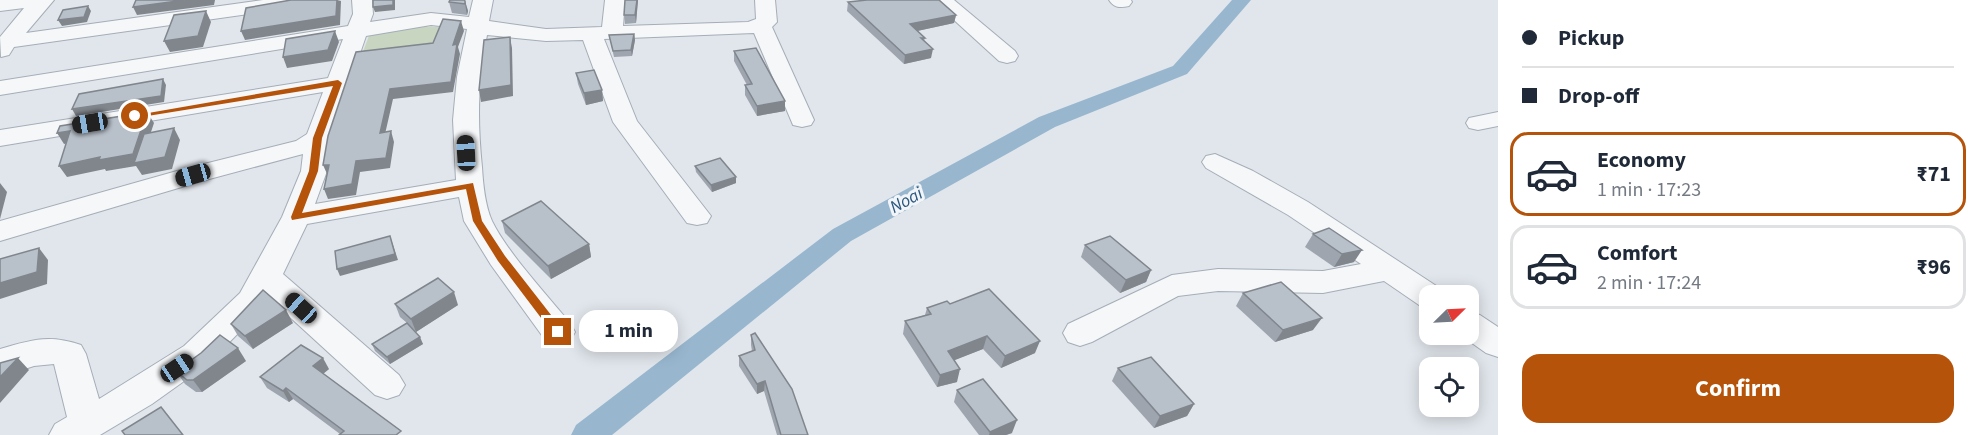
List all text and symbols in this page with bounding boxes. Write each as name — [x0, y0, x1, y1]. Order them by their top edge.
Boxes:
text: Pickup — [1558, 22, 1624, 54]
text: Drop-off — [1558, 80, 1639, 112]
route start — [121, 102, 148, 129]
car — [71, 111, 109, 135]
car — [456, 135, 476, 171]
text: Economy — [1597, 144, 1686, 176]
icon: car — [1525, 147, 1579, 201]
text: ₹71 — [1916, 158, 1951, 190]
car — [173, 161, 213, 189]
text: 1 min · 17:23 — [1597, 176, 1701, 204]
water label: Noai — [885, 181, 928, 220]
text: Comfort — [1597, 237, 1678, 269]
icon: car — [1525, 240, 1579, 294]
text: ₹96 — [1916, 251, 1951, 283]
text: 2 min · 17:24 — [1597, 269, 1701, 297]
north arrow — [1419, 285, 1479, 345]
map controls — [1419, 285, 1479, 417]
car — [282, 289, 320, 327]
callout: 1 min — [579, 311, 678, 353]
text: 1 min — [604, 317, 653, 345]
route end — [544, 318, 571, 345]
car — [157, 350, 197, 386]
button: Confirm — [1522, 354, 1954, 423]
button: locate — [1419, 357, 1479, 417]

